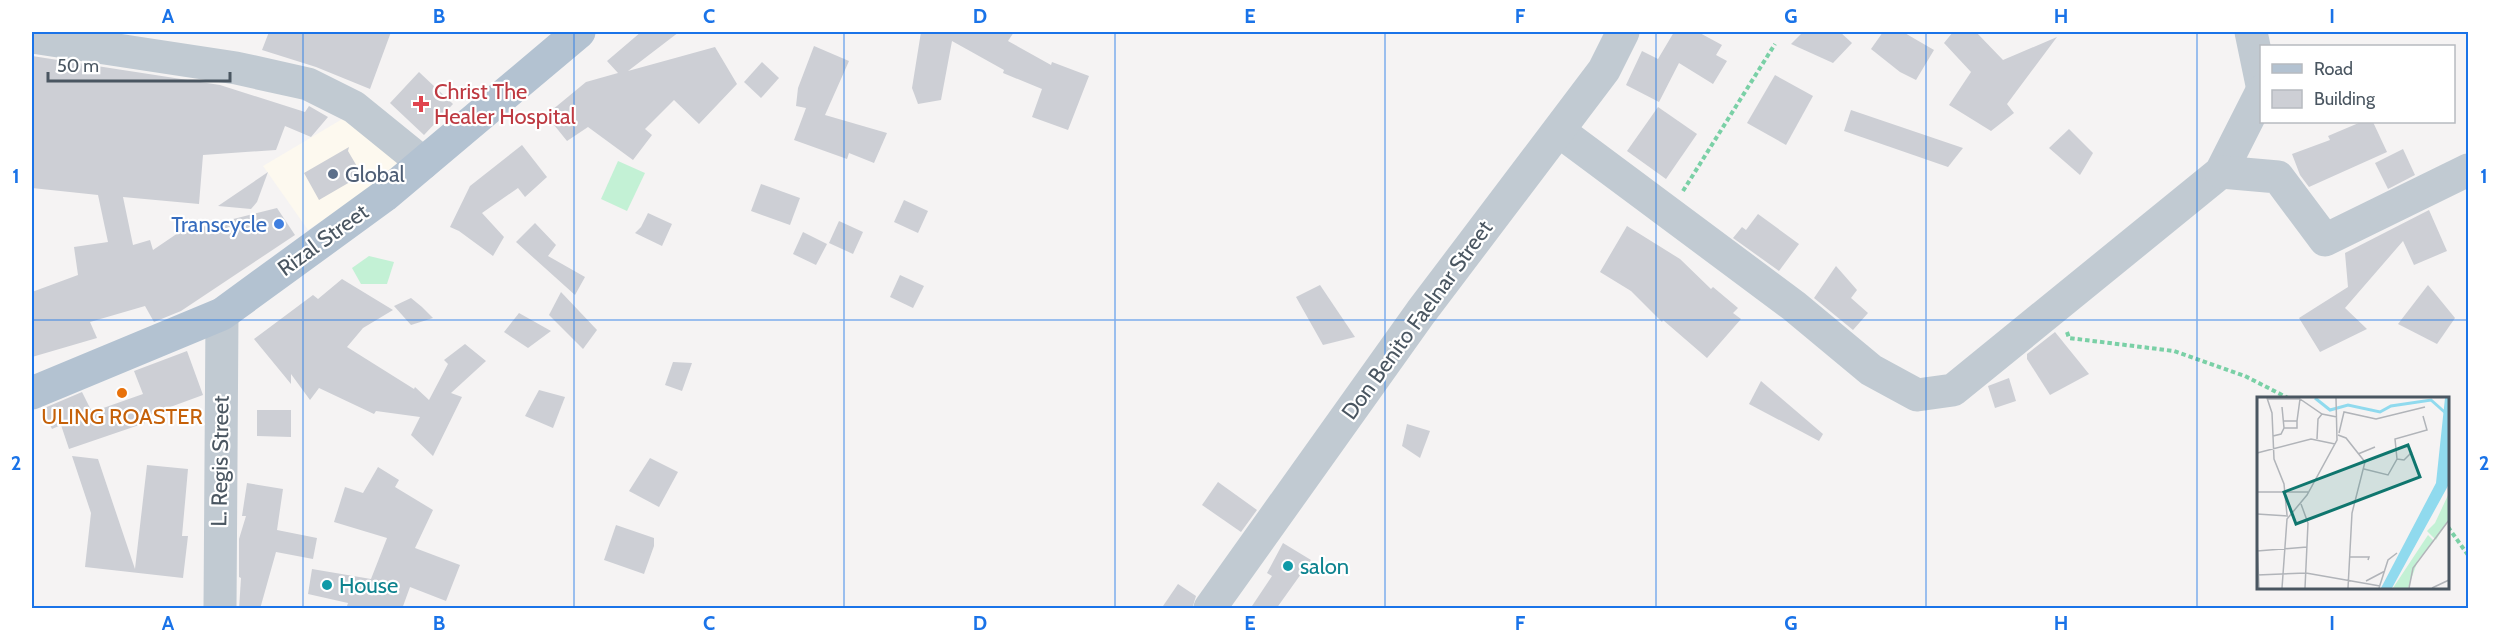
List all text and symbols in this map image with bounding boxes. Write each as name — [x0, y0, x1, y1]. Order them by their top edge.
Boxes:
text: A — [162, 4, 175, 28]
text: B — [433, 4, 445, 28]
text: C — [703, 4, 715, 28]
text: D — [973, 4, 987, 28]
text: E — [1244, 4, 1256, 28]
text: F — [1515, 4, 1526, 28]
text: G — [1784, 4, 1798, 28]
text: H — [2054, 4, 2068, 28]
text: I — [2329, 4, 2335, 28]
scale bar — [48, 45, 230, 83]
legend — [2260, 45, 2455, 123]
text: 50 m — [57, 55, 99, 77]
text: Road — [2314, 58, 2353, 80]
place label: Christ The Healer Hospital — [434, 78, 577, 130]
text: Building — [2314, 88, 2376, 110]
marker: Christ The Healer Hospital — [412, 95, 430, 113]
place label: Global — [345, 161, 406, 188]
text: 1 — [12, 164, 20, 188]
text: 1 — [2480, 164, 2488, 188]
marker: Global — [326, 167, 340, 181]
street label: Rizal Street — [272, 198, 374, 282]
place label: Transcycle — [171, 211, 267, 238]
street label: Don Benito Faelnar Street — [1336, 215, 1499, 425]
marker: Transcycle — [272, 217, 286, 231]
marker: ULING ROASTER — [115, 386, 129, 400]
street label: L. Regis Street — [205, 395, 235, 527]
inset map — [2257, 397, 2449, 589]
place label: ULING ROASTER — [41, 403, 203, 430]
text: 2 — [11, 451, 21, 475]
text: 2 — [2479, 451, 2489, 475]
place label: salon — [1300, 553, 1349, 580]
marker: salon — [1281, 559, 1295, 573]
place label: House — [339, 572, 398, 599]
marker: House — [320, 578, 334, 592]
text: A — [162, 611, 175, 635]
text: B — [433, 611, 445, 635]
text: C — [703, 611, 715, 635]
text: D — [973, 611, 987, 635]
text: E — [1244, 611, 1256, 635]
text: F — [1515, 611, 1526, 635]
text: G — [1784, 611, 1798, 635]
text: H — [2054, 611, 2068, 635]
text: I — [2329, 611, 2335, 635]

